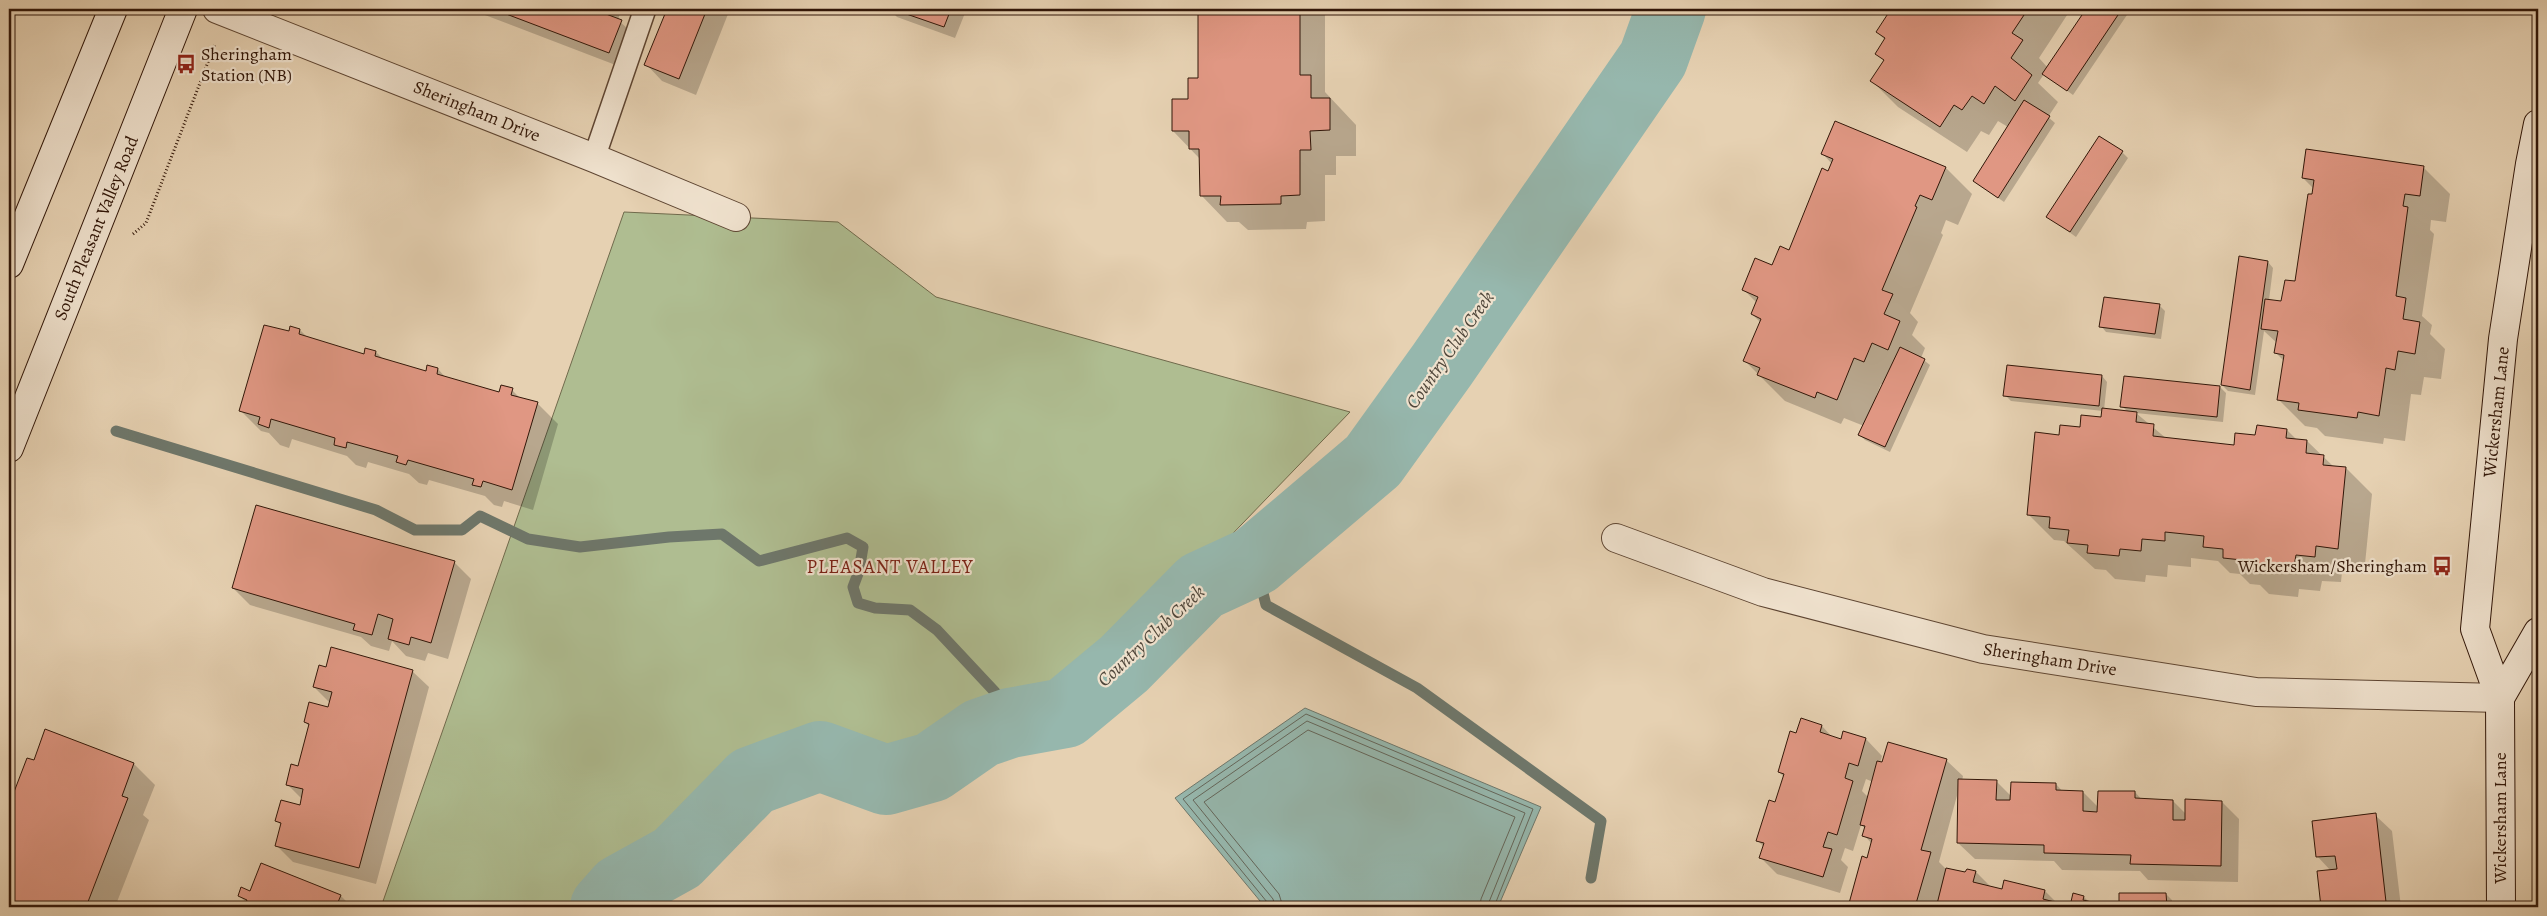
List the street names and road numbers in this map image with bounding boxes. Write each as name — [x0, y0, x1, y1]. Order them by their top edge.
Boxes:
street label: Sheringham Drive — [410, 75, 544, 147]
street label: South Pleasant Valley Road — [48, 132, 144, 324]
street label: Wickersham Lane — [2477, 345, 2515, 480]
street label: Sheringham Drive — [1982, 637, 2118, 681]
street label: Wickersham Lane — [2488, 752, 2512, 885]

